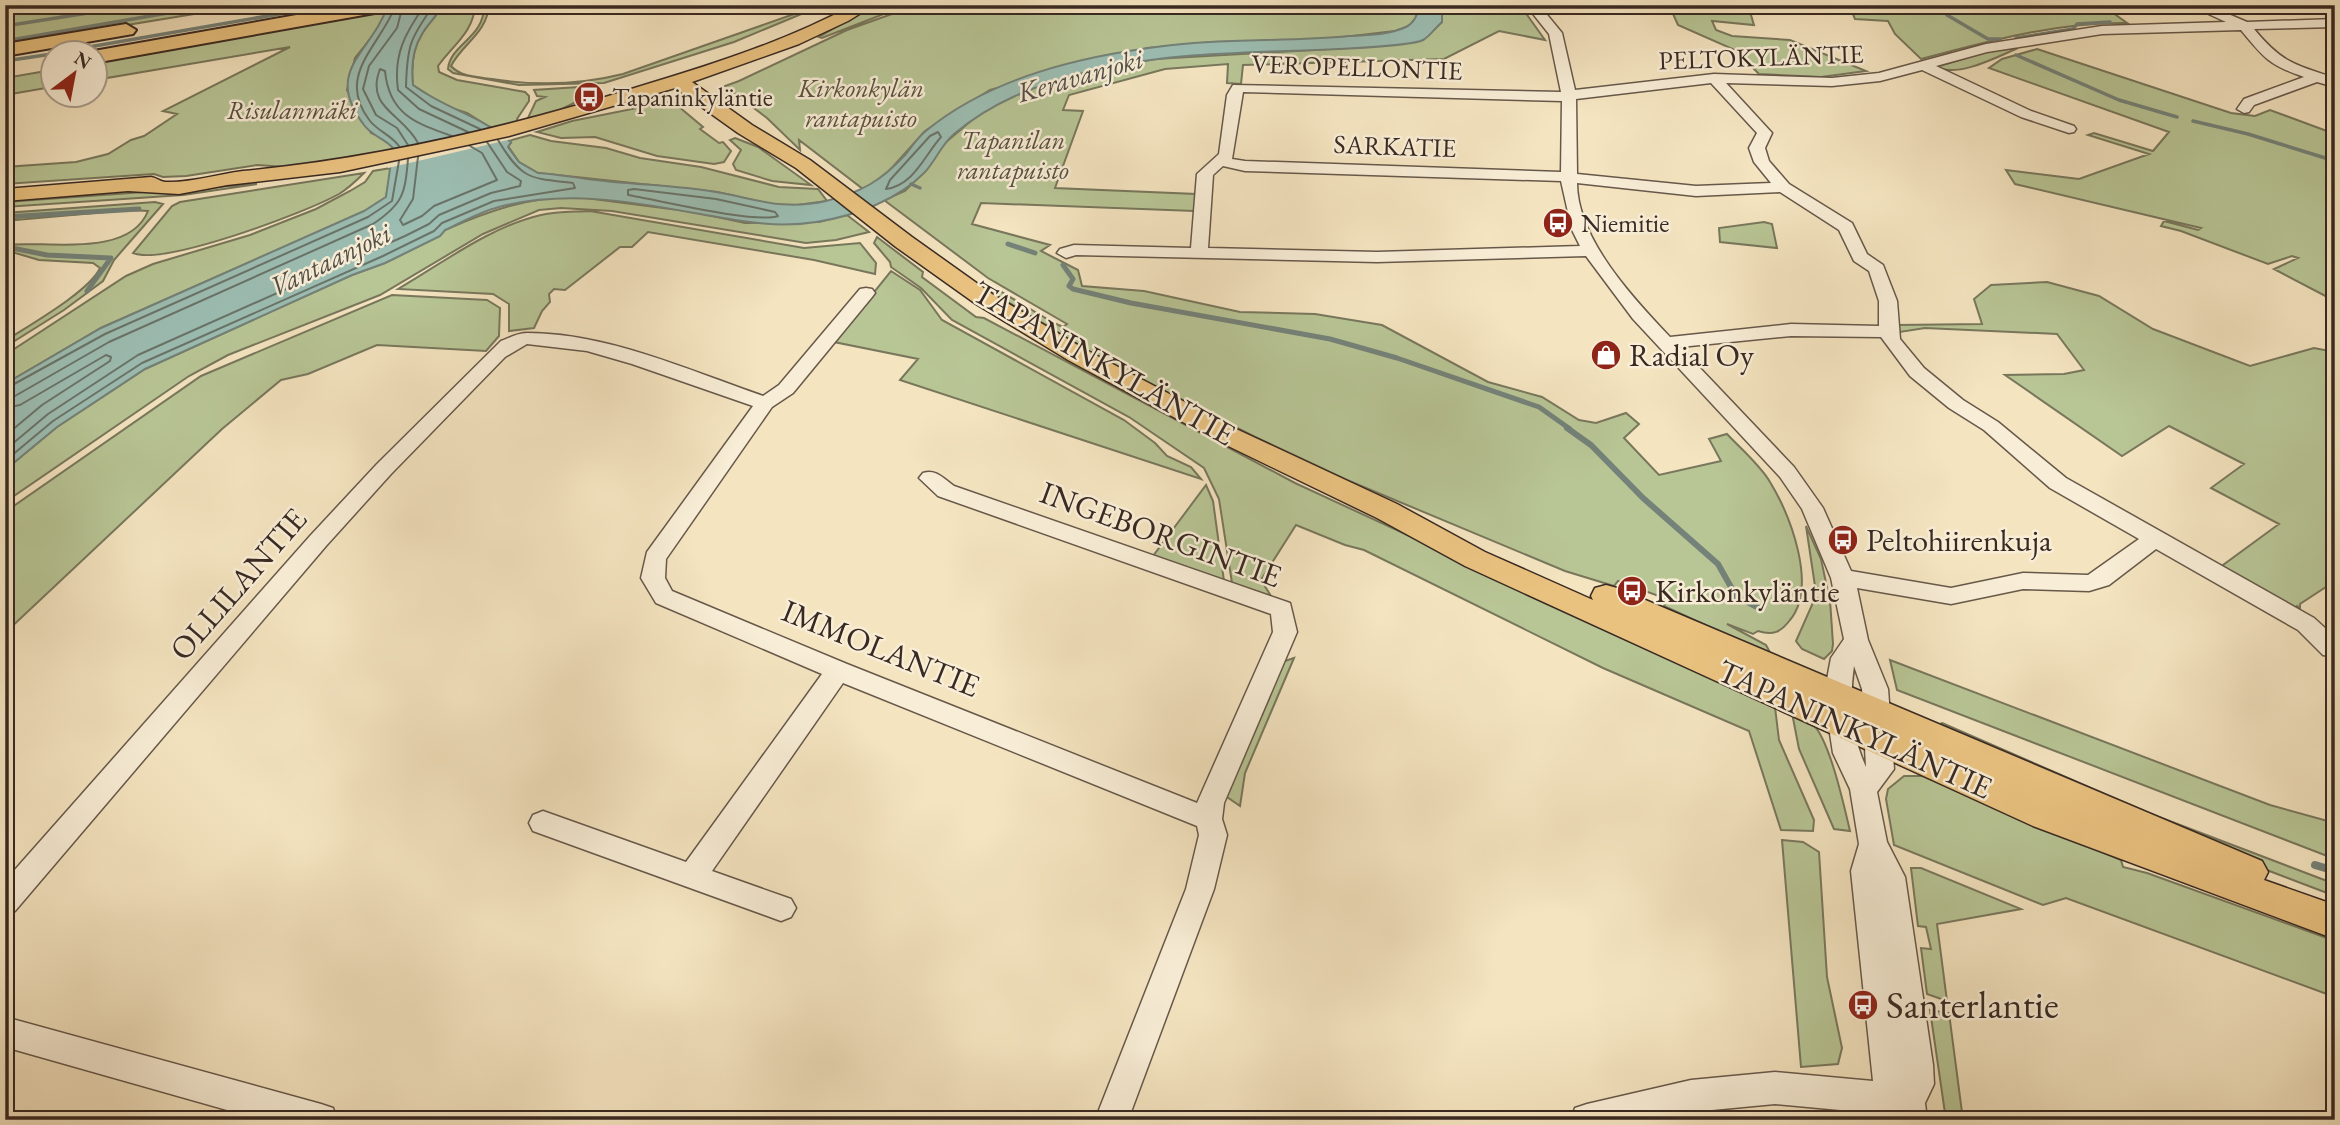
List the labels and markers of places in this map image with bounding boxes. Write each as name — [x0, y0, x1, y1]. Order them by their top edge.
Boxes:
bus stop icon: Tapaninkyläntie — [572, 80, 606, 114]
place label: Tapaninkyläntie — [612, 80, 773, 114]
bus stop icon: Niemitie — [1541, 206, 1575, 240]
place label: Niemitie — [1581, 206, 1669, 240]
place label: Radial Oy — [1629, 334, 1755, 376]
shop icon: Radial Oy — [1589, 338, 1623, 372]
place label: Peltohiirenkuja — [1866, 519, 2052, 561]
bus stop icon: Peltohiirenkuja — [1826, 523, 1860, 557]
place label: Kirkonkyläntie — [1655, 570, 1840, 612]
bus stop icon: Kirkonkyläntie — [1615, 574, 1649, 608]
place label: Santerlantie — [1886, 980, 2059, 1029]
bus stop icon: Santerlantie — [1846, 988, 1880, 1022]

